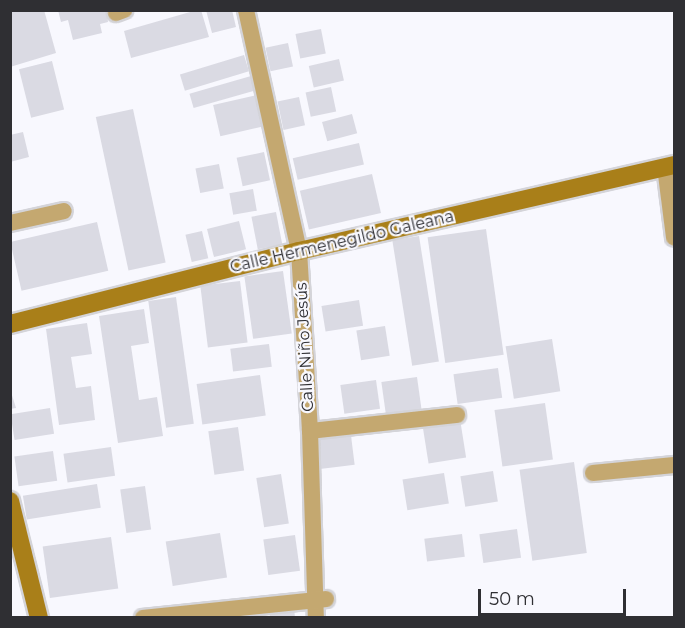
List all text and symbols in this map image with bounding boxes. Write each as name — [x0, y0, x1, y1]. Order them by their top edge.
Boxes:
street label: Calle Hermenegildo Galeana — [228, 207, 456, 277]
street label: Calle Niño Jesús — [292, 282, 318, 412]
scale bar — [481, 577, 630, 615]
text: 50 m — [489, 588, 535, 610]

